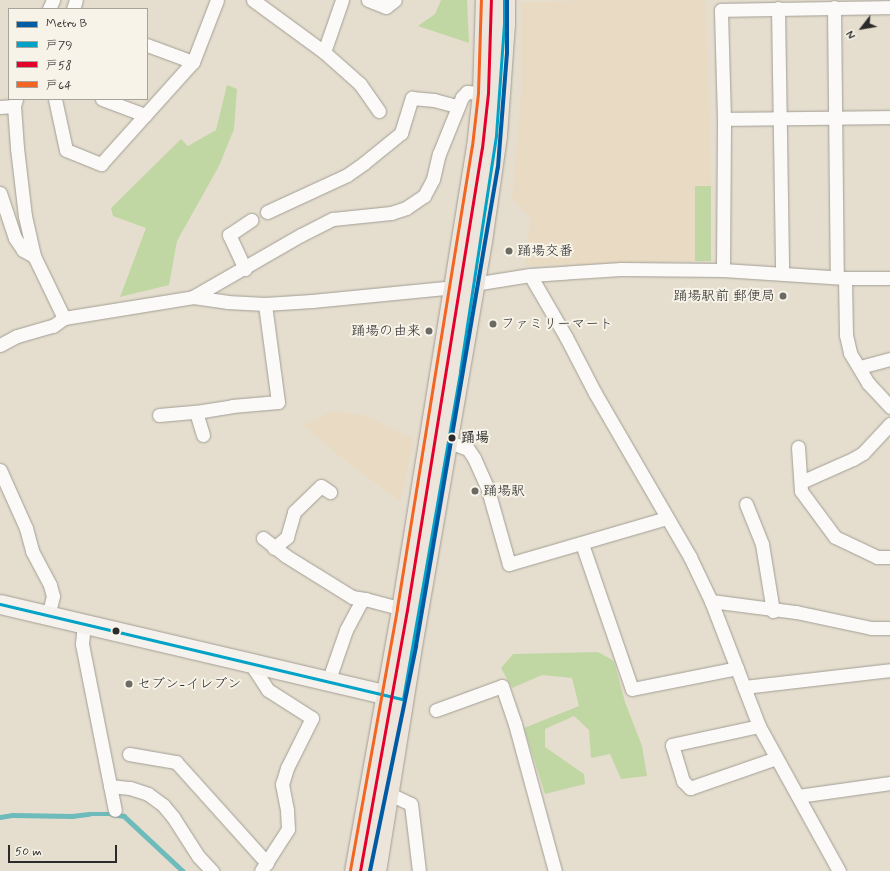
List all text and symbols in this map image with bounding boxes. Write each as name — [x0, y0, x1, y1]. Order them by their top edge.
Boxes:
legend — [8, 8, 148, 100]
north arrow — [842, 8, 882, 48]
text: Metro B — [46, 16, 87, 32]
text: N — [844, 27, 860, 41]
text: 戸79 — [46, 38, 72, 54]
text: 戸58 — [46, 58, 72, 74]
text: 戸64 — [46, 78, 71, 94]
place label: 踊場交番 — [517, 243, 573, 259]
marker: 踊場交番 — [504, 246, 514, 256]
place label: 踊場駅前 郵便局 — [673, 288, 775, 304]
marker: 踊場駅前 郵便局 — [778, 291, 788, 301]
place label: ファミリーマート — [501, 316, 613, 332]
marker: ファミリーマート — [488, 319, 498, 329]
place label: 踊場の由来 — [351, 323, 421, 339]
marker: 踊場の由来 — [424, 326, 434, 336]
place label: 踊場 — [461, 430, 489, 446]
marker: 踊場 — [446, 432, 458, 444]
place label: 踊場駅 — [483, 483, 525, 499]
marker: 踊場駅 — [470, 486, 480, 496]
unlabelled marker — [111, 626, 121, 636]
place label: セブン-イレブン — [137, 676, 241, 692]
marker: セブン-イレブン — [124, 679, 134, 689]
scale bar — [10, 837, 119, 863]
text: 50 m — [15, 844, 42, 860]

